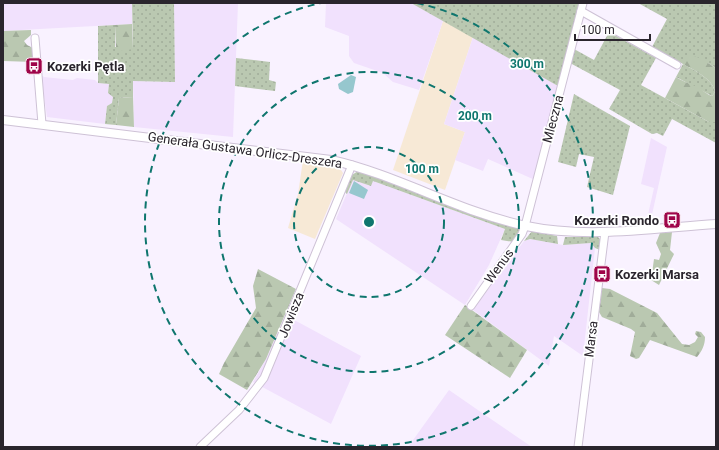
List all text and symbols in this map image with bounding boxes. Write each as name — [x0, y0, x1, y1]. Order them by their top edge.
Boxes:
scale bar — [575, 16, 650, 42]
text: 100 m — [581, 23, 615, 37]
bus stop icon: Kozerki Pętla — [24, 56, 44, 76]
text: 300 m — [510, 57, 544, 71]
place label: Kozerki Pętla — [47, 59, 124, 74]
street label: Mleczna — [539, 93, 567, 145]
text: 200 m — [458, 109, 492, 123]
street label: Generała Gustawa Orlicz-Dreszera — [147, 129, 343, 171]
text: 100 m — [405, 162, 439, 176]
bus stop icon: Kozerki Rondo — [662, 210, 682, 230]
place label: Kozerki Rondo — [574, 213, 659, 228]
centre of rings — [362, 215, 376, 229]
street label: Wenus — [481, 245, 517, 286]
bus stop icon: Kozerki Marsa — [592, 264, 612, 284]
place label: Kozerki Marsa — [615, 267, 699, 282]
street label: Jowisza — [275, 290, 307, 340]
street label: Marsa — [581, 320, 601, 358]

